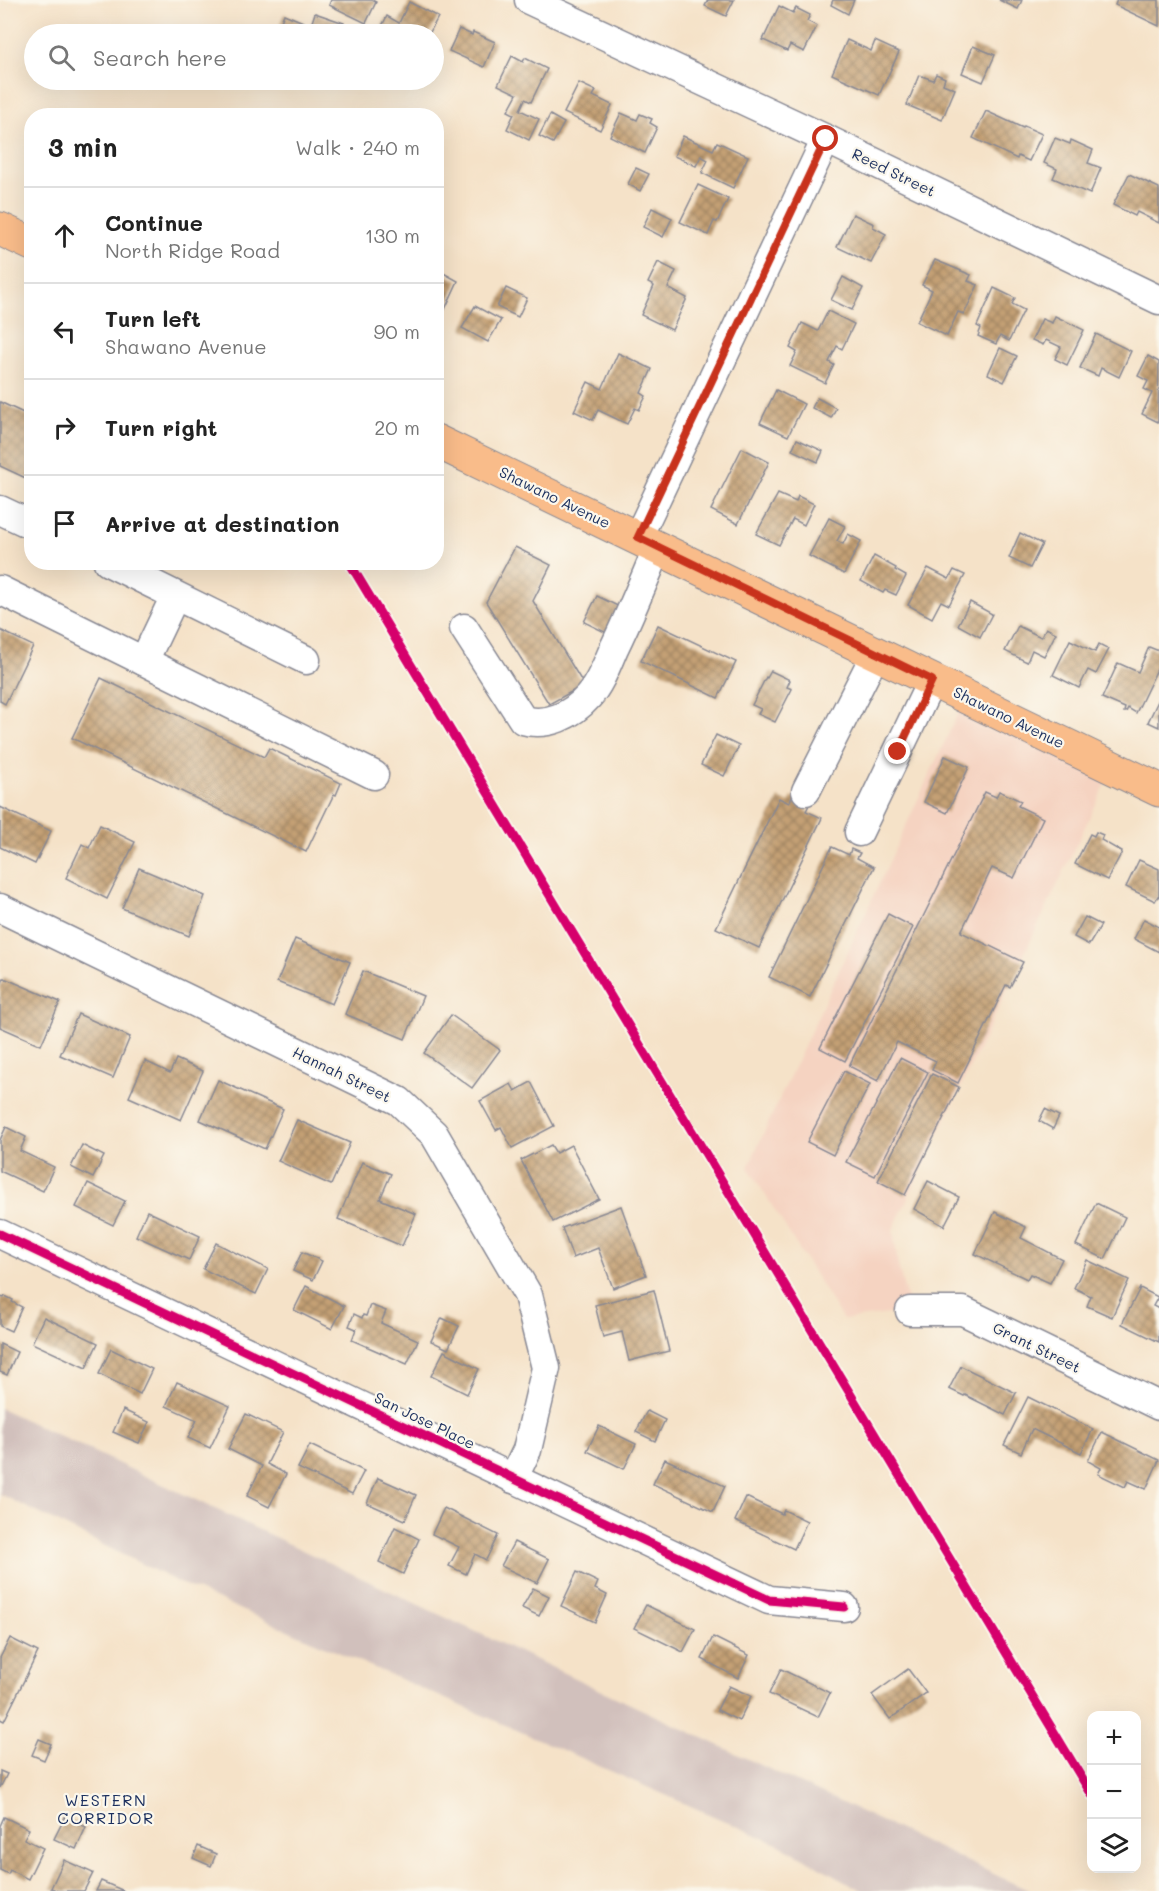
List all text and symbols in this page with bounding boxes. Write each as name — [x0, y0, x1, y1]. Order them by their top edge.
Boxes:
search box — [24, 24, 444, 90]
icon: search — [45, 41, 78, 74]
text: Search here — [93, 43, 227, 72]
route start — [812, 125, 838, 151]
text: 3 min — [48, 130, 117, 164]
text: Walk · 240 m — [295, 134, 420, 160]
street label: Reed Street — [849, 143, 939, 201]
text: Continue — [105, 208, 203, 237]
icon: ahead — [48, 219, 81, 252]
text: 130 m — [365, 222, 420, 248]
text: North Ridge Road — [105, 237, 280, 263]
text: Turn left — [105, 304, 201, 333]
icon: left — [48, 315, 81, 348]
text: 90 m — [374, 318, 420, 344]
text: Shawano Avenue — [105, 333, 267, 359]
icon: right — [48, 411, 81, 444]
text: Turn right — [105, 413, 217, 442]
text: 20 m — [374, 414, 420, 440]
street label: Shawano Avenue — [496, 461, 614, 533]
icon: arrive — [48, 507, 81, 540]
text: Arrive at destination — [105, 509, 340, 538]
street label: Shawano Avenue — [950, 681, 1068, 753]
route end — [884, 738, 910, 764]
street label: Hannah Street — [290, 1042, 394, 1106]
street label: Grant Street — [990, 1317, 1084, 1377]
street label: San Jose Place — [371, 1387, 479, 1453]
map controls — [1087, 1711, 1141, 1873]
button: + — [1087, 1711, 1141, 1765]
button: − — [1087, 1765, 1141, 1819]
district label: WESTERN CORRIDOR — [57, 1789, 155, 1828]
button: layers — [1087, 1819, 1141, 1873]

